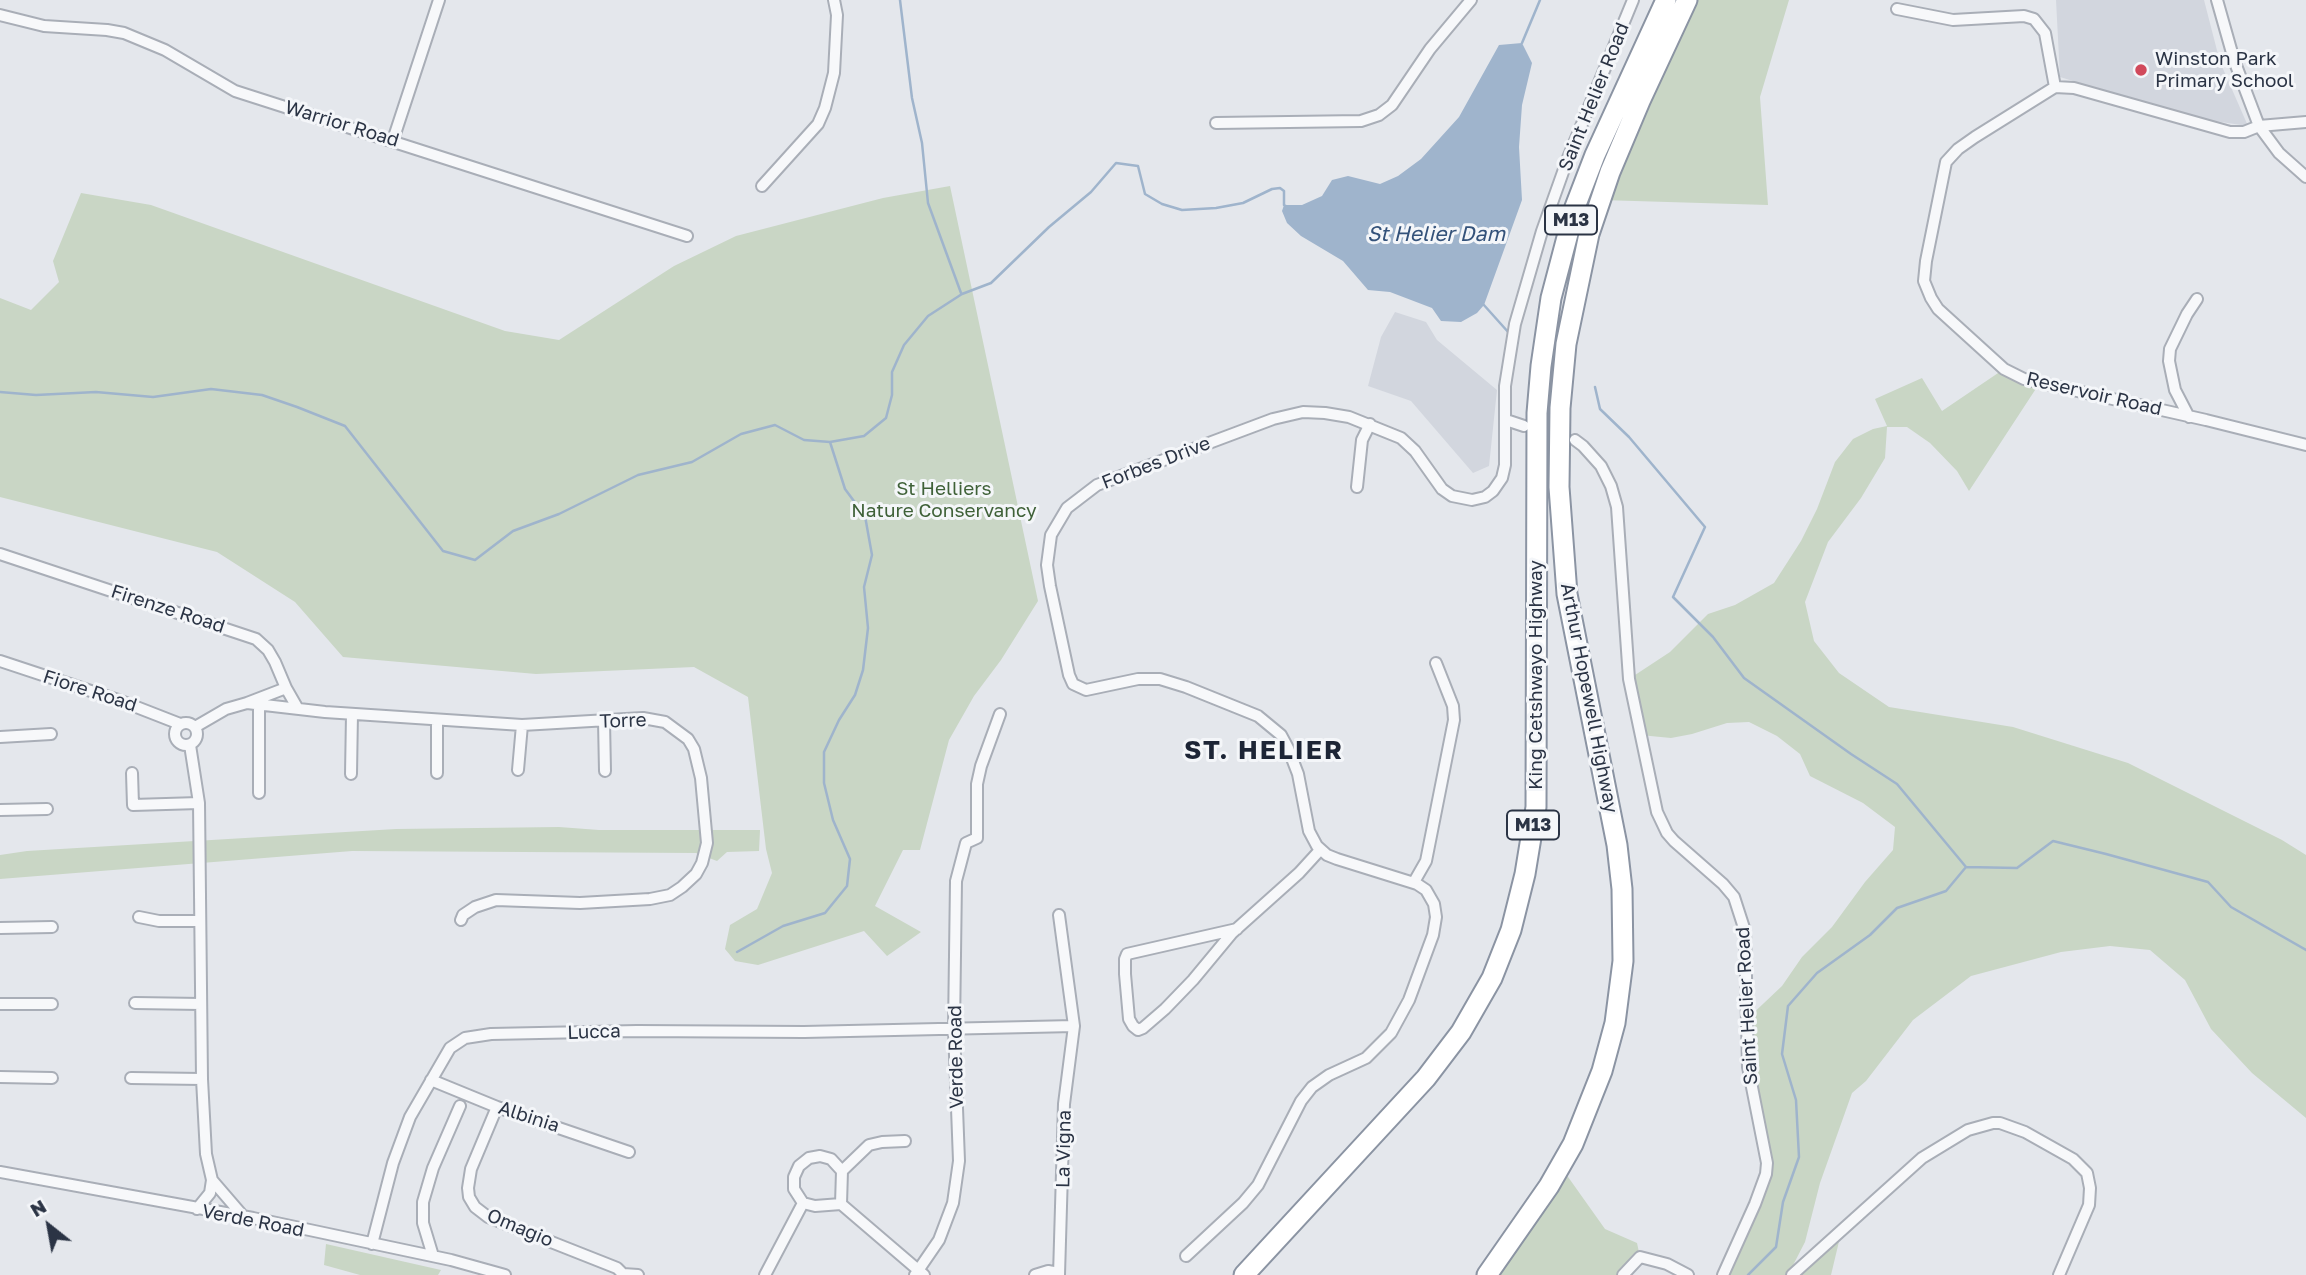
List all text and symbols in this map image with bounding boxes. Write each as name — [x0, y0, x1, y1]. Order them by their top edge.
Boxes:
street label: Saint Helier Road — [1554, 19, 1634, 175]
place label: Winston Park Primary School — [2155, 48, 2294, 92]
marker: Winston Park Primary School — [2133, 62, 2149, 78]
street label: Warrior Road — [282, 96, 402, 152]
road number: M13 — [1545, 205, 1597, 234]
water label: St Helier Dam — [1367, 221, 1505, 247]
street label: Reservoir Road — [2024, 367, 2164, 421]
street label: Forbes Drive — [1098, 432, 1214, 494]
park label: St Helliers Nature Conservancy — [851, 478, 1037, 522]
street label: King Cetshwayo Highway — [1525, 560, 1547, 790]
street label: Firenze Road — [108, 580, 228, 638]
street label: Arthur Hopewell Highway — [1556, 581, 1622, 815]
street label: Fiore Road — [40, 665, 140, 717]
street label: Torre — [599, 709, 647, 733]
district label: ST. HELIER — [1185, 735, 1343, 767]
road number: M13 — [1507, 810, 1559, 840]
street label: Saint Helier Road — [1731, 926, 1763, 1086]
street label: Verde Road — [944, 1005, 968, 1109]
street label: Lucca — [567, 1020, 621, 1044]
street label: Albinia — [496, 1096, 562, 1138]
street label: La Vigna — [1052, 1110, 1076, 1188]
north arrow — [14, 1191, 84, 1261]
text: N — [26, 1194, 50, 1221]
street label: Verde Road — [200, 1200, 306, 1242]
street label: Omagio — [483, 1204, 557, 1252]

